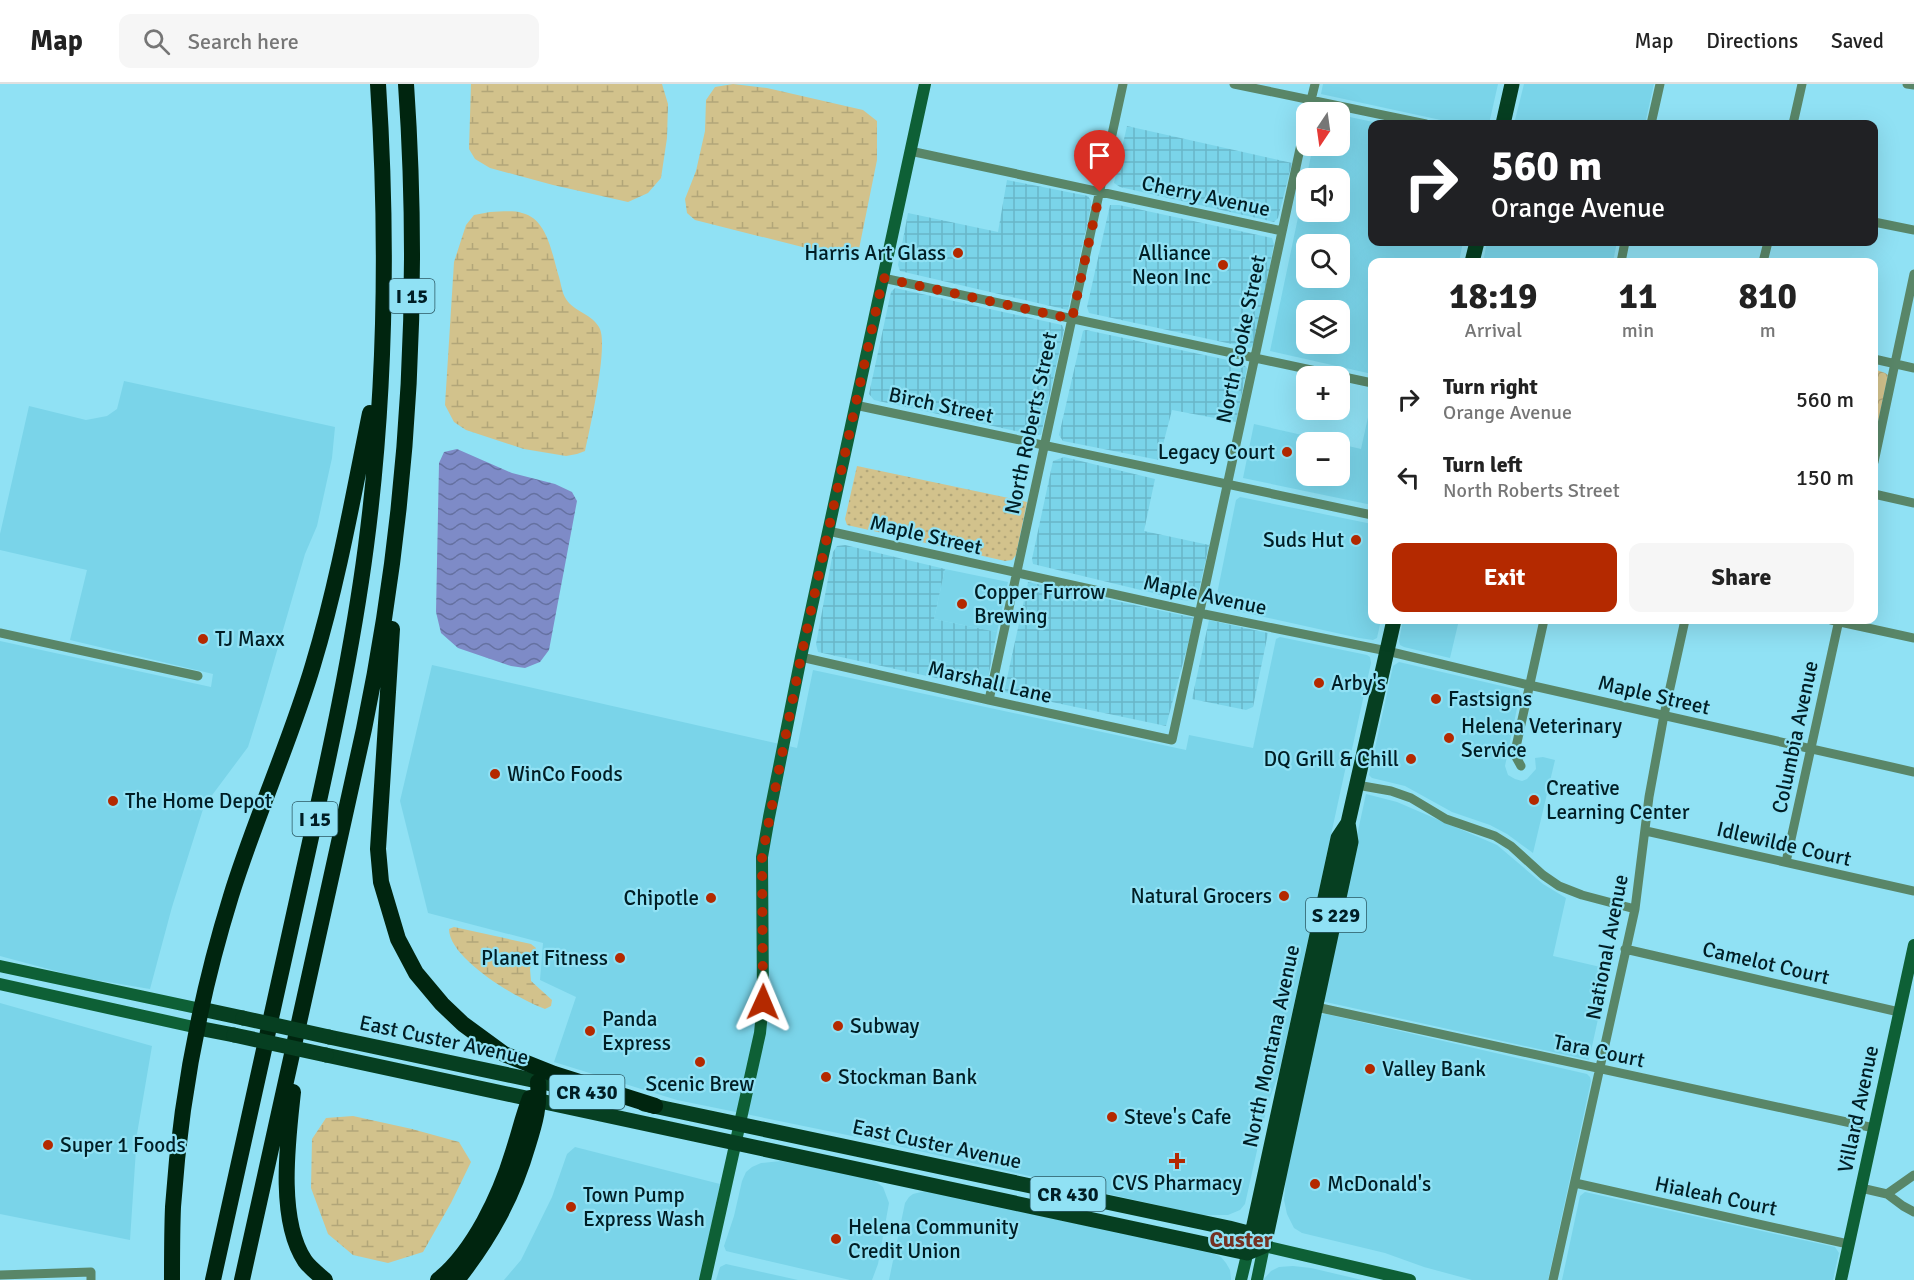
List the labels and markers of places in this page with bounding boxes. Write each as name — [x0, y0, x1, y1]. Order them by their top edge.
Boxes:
pin — [1074, 130, 1125, 192]
place label: Harris Art Glass — [804, 240, 946, 266]
place label: Alliance Neon Inc — [1132, 240, 1211, 290]
marker: Harris Art Glass — [951, 246, 965, 260]
marker: Alliance Neon Inc — [1216, 258, 1230, 272]
place label: Legacy Court — [1158, 439, 1275, 465]
marker: Legacy Court — [1280, 445, 1294, 459]
place label: Suds Hut — [1263, 527, 1344, 553]
marker: Suds Hut — [1349, 533, 1363, 547]
place label: Copper Furrow Brewing — [974, 579, 1105, 629]
marker: Copper Furrow Brewing — [955, 597, 969, 611]
place label: TJ Maxx — [215, 626, 285, 652]
marker: TJ Maxx — [196, 632, 210, 646]
place label: Arby's — [1331, 670, 1386, 696]
marker: Arby's — [1312, 676, 1326, 690]
place label: Fastsigns — [1448, 686, 1532, 712]
marker: Fastsigns — [1429, 692, 1443, 706]
place label: Helena Veterinary Service — [1461, 713, 1622, 763]
marker: Helena Veterinary Service — [1442, 731, 1456, 745]
place label: DQ Grill & Chill — [1263, 746, 1399, 772]
marker: DQ Grill & Chill — [1404, 752, 1418, 766]
place label: WinCo Foods — [507, 761, 623, 787]
marker: WinCo Foods — [488, 767, 502, 781]
place label: Creative Learning Center — [1546, 775, 1690, 825]
place label: The Home Depot — [125, 788, 272, 814]
marker: Creative Learning Center — [1527, 793, 1541, 807]
marker: The Home Depot — [106, 794, 120, 808]
place label: Natural Grocers — [1131, 883, 1272, 909]
place label: Chipotle — [624, 885, 699, 911]
marker: Natural Grocers — [1277, 889, 1291, 903]
marker: Chipotle — [704, 891, 718, 905]
place label: Planet Fitness — [481, 945, 608, 971]
marker: Planet Fitness — [613, 951, 627, 965]
place label: Panda Express — [602, 1006, 671, 1056]
place label: Subway — [850, 1013, 920, 1039]
marker: Subway — [831, 1019, 845, 1033]
marker: Panda Express — [583, 1024, 597, 1038]
marker: Scenic Brew — [693, 1055, 707, 1069]
place label: Valley Bank — [1382, 1056, 1486, 1082]
marker: Valley Bank — [1363, 1062, 1377, 1076]
place label: Stockman Bank — [838, 1064, 977, 1090]
marker: Stockman Bank — [819, 1070, 833, 1084]
place label: Scenic Brew — [646, 1071, 754, 1097]
place label: Steve's Cafe — [1124, 1104, 1232, 1130]
marker: Steve's Cafe — [1105, 1110, 1119, 1124]
place label: Super 1 Foods — [60, 1132, 186, 1158]
marker: Super 1 Foods — [41, 1138, 55, 1152]
marker: CVS Pharmacy — [1170, 1154, 1184, 1168]
place label: CVS Pharmacy — [1112, 1170, 1242, 1196]
place label: McDonald's — [1327, 1171, 1431, 1197]
marker: McDonald's — [1308, 1177, 1322, 1191]
place label: Town Pump Express Wash — [583, 1182, 705, 1232]
marker: Town Pump Express Wash — [564, 1200, 578, 1214]
place label: Helena Community Credit Union — [848, 1214, 1019, 1264]
marker: Helena Community Credit Union — [829, 1232, 843, 1246]

